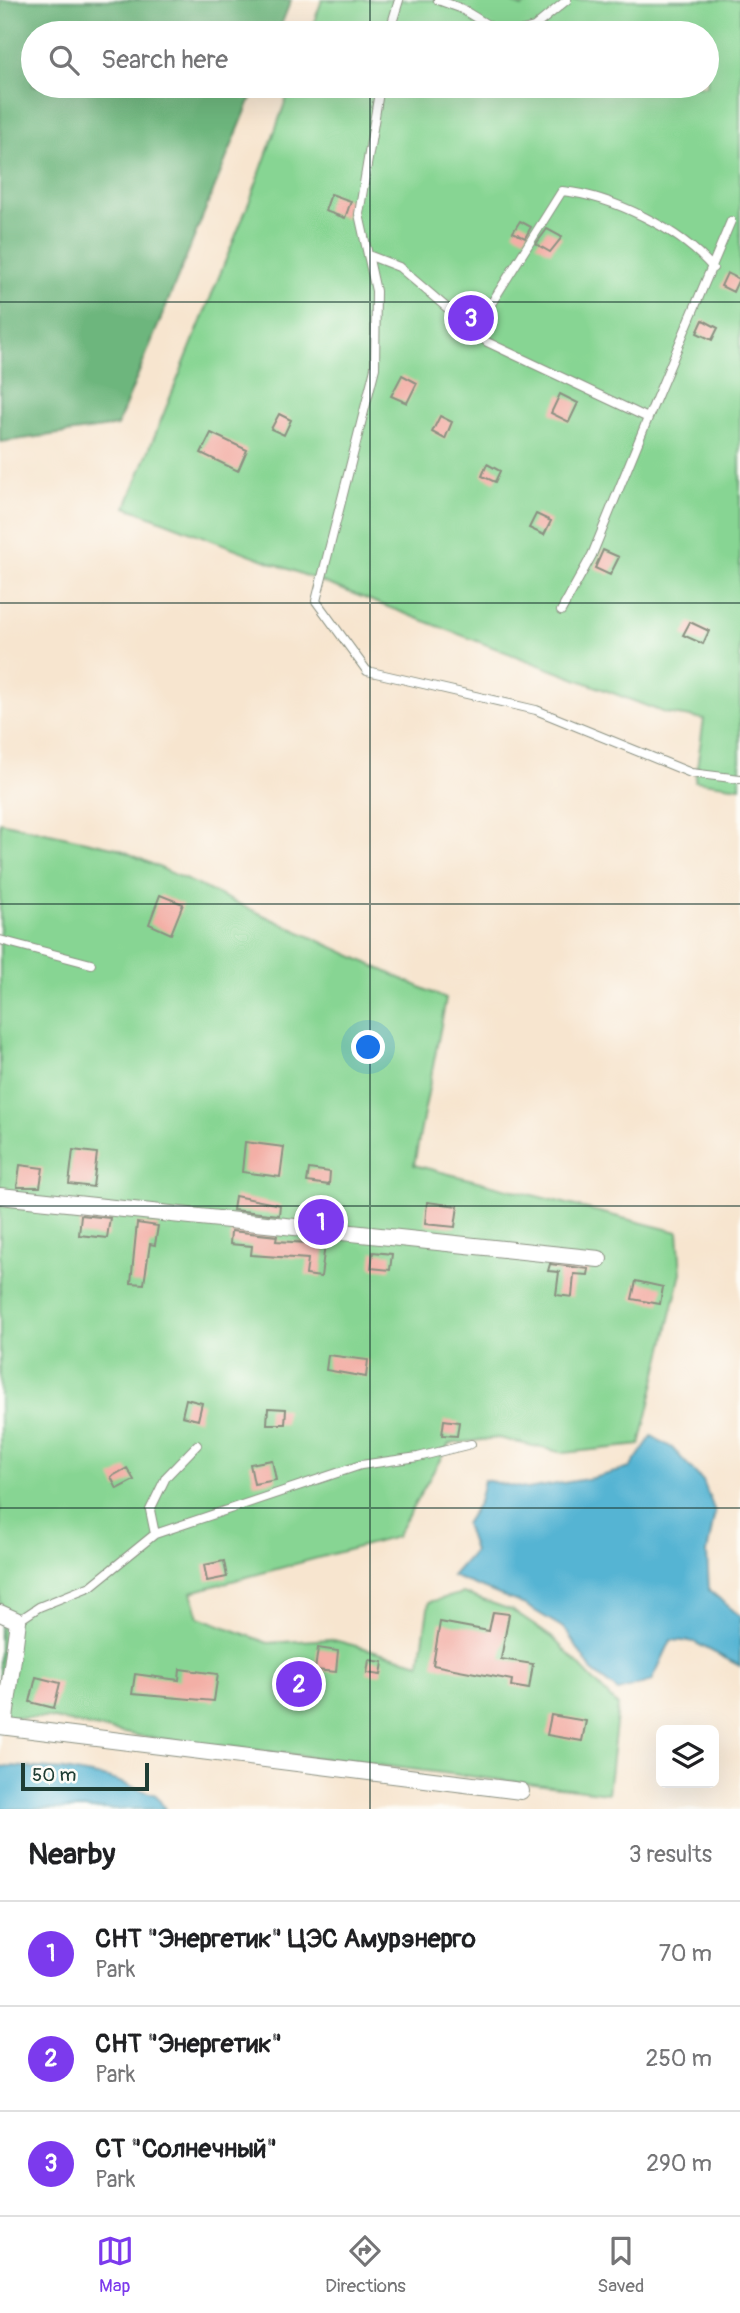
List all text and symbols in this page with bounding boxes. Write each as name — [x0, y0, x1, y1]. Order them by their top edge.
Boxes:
search box — [21, 21, 719, 98]
icon: search — [45, 41, 83, 79]
text: Search here — [101, 44, 228, 76]
pin: 3 — [448, 292, 494, 344]
your location — [351, 1030, 385, 1064]
pin: 1 — [298, 1196, 344, 1248]
pin: 2 — [276, 1658, 322, 1710]
map controls — [656, 1725, 719, 1788]
button: layers — [656, 1725, 719, 1788]
scale bar — [21, 1760, 149, 1792]
text: 50 m — [32, 1763, 76, 1787]
text: Nearby — [28, 1836, 115, 1873]
text: 3 results — [629, 1840, 712, 1869]
text: СНТ "Энергетик" ЦЭС Амурэнерго — [95, 1923, 476, 1955]
text: 1 — [47, 1939, 56, 1968]
text: 70 m — [659, 1939, 712, 1968]
text: Park — [95, 1955, 135, 1984]
text: СНТ "Энергетик" — [95, 2028, 282, 2060]
text: 2 — [45, 2044, 57, 2073]
text: 250 m — [646, 2044, 712, 2073]
text: Park — [95, 2060, 135, 2089]
text: СТ "Солнечный" — [95, 2133, 277, 2165]
text: 3 — [45, 2149, 57, 2178]
text: 290 m — [646, 2149, 712, 2178]
text: Park — [95, 2165, 135, 2194]
tab: Map — [96, 2232, 134, 2298]
tab: Directions — [325, 2232, 406, 2298]
tab: Saved — [597, 2232, 644, 2298]

